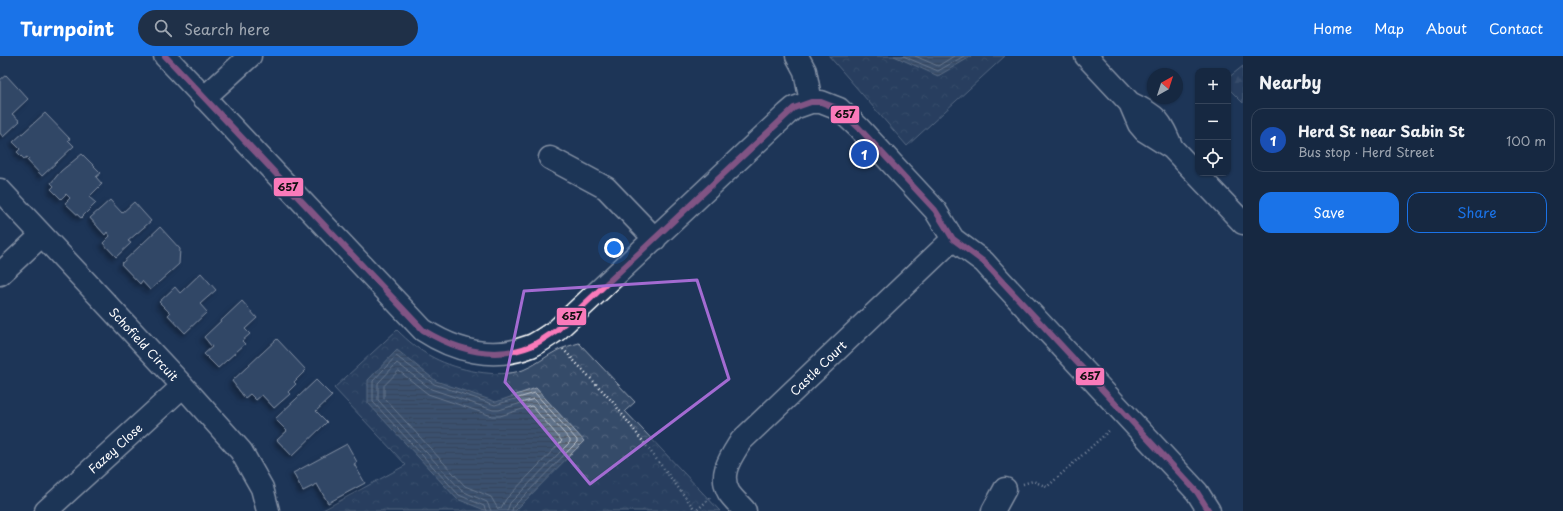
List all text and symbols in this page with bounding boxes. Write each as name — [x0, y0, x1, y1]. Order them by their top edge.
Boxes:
search box — [138, 10, 418, 46]
text: Turnpoint — [20, 14, 114, 42]
icon: search — [152, 17, 174, 39]
text: Search here — [184, 17, 270, 40]
text: Home — [1313, 18, 1352, 39]
text: Map — [1374, 18, 1404, 39]
text: About — [1426, 18, 1467, 39]
text: Contact — [1489, 18, 1543, 39]
north arrow — [1147, 68, 1183, 104]
map controls — [1195, 68, 1231, 176]
button: + — [1195, 68, 1231, 104]
text: Nearby — [1259, 69, 1321, 95]
button: − — [1195, 104, 1231, 140]
line badge: 657 — [830, 105, 860, 124]
text: 657 — [835, 105, 856, 122]
text: Herd St near Sabin St — [1298, 119, 1465, 142]
text: 1 — [1270, 131, 1276, 150]
text: 100 m — [1506, 131, 1546, 150]
pin: 1 — [851, 139, 877, 169]
button: locate — [1195, 140, 1231, 176]
text: Bus stop · Herd Street — [1298, 142, 1434, 161]
line badge: 657 — [273, 177, 304, 197]
text: 657 — [278, 178, 299, 195]
button: Save — [1259, 192, 1399, 233]
button: Share — [1407, 192, 1547, 233]
your location — [604, 238, 624, 258]
street label: Schofield Circuit — [105, 303, 183, 385]
line badge: 657 — [556, 307, 587, 326]
text: 657 — [562, 307, 583, 324]
street label: Castle Court — [786, 336, 850, 400]
line badge: 657 — [1075, 367, 1105, 386]
text: 657 — [1080, 367, 1101, 384]
street label: Fazey Close — [84, 419, 146, 477]

